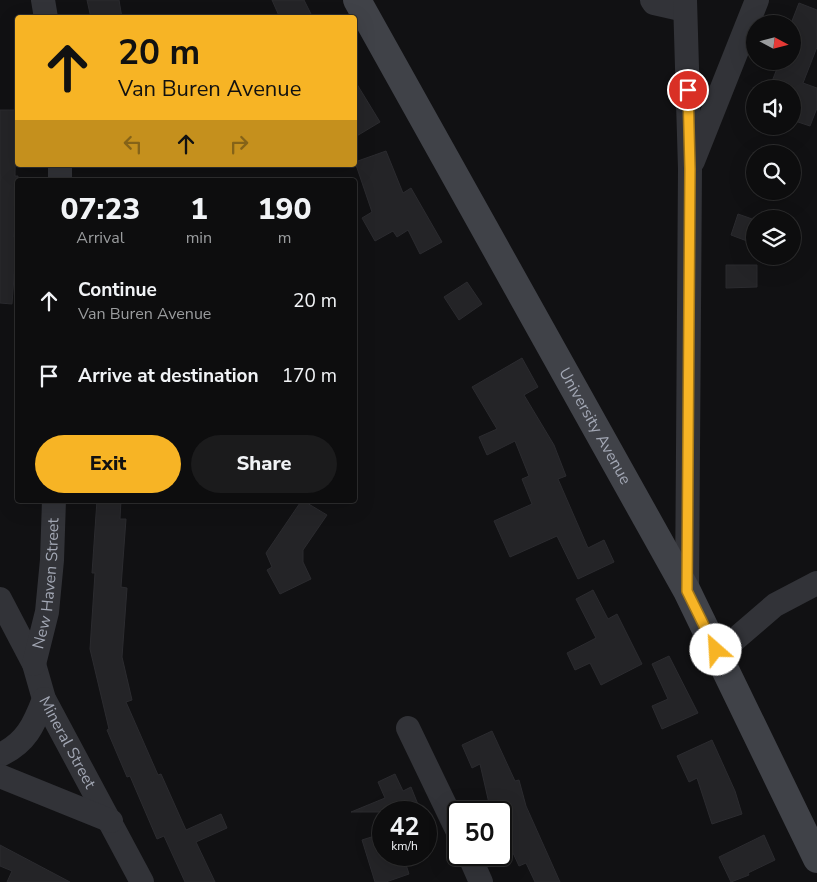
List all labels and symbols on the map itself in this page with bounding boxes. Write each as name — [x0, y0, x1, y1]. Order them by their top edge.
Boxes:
north arrow — [746, 15, 801, 70]
pin — [667, 69, 709, 111]
street label: University Avenue — [553, 364, 636, 489]
street label: New Haven Street — [27, 517, 64, 651]
position arrow — [689, 623, 741, 675]
street label: Mineral Street — [34, 692, 101, 793]
speed limit sign: 50 — [447, 801, 512, 866]

